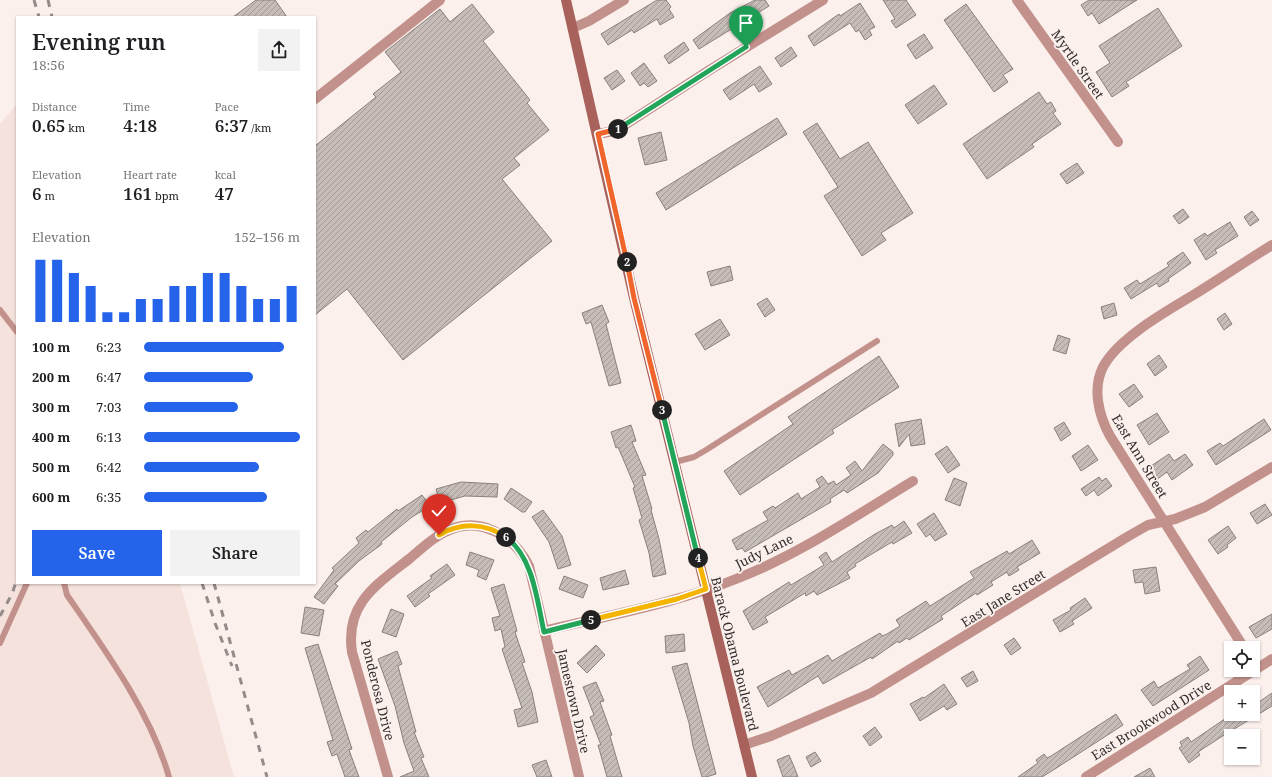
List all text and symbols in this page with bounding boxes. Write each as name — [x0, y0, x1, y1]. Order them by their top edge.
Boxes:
pin — [729, 6, 763, 47]
icon: arrive — [735, 12, 757, 34]
text: Evening run — [32, 26, 166, 56]
street label: Myrtle Street — [1047, 26, 1109, 103]
button: share — [258, 29, 300, 71]
text: 18:56 — [32, 56, 65, 74]
text: Distance — [32, 99, 77, 114]
text: Time — [123, 99, 150, 114]
text: Pace — [215, 99, 239, 114]
text: 0.65 — [32, 114, 65, 137]
text: 4:18 — [123, 114, 157, 137]
text: 6:37 — [215, 114, 248, 137]
pin: 1 — [608, 119, 628, 139]
text: km — [65, 120, 85, 135]
text: /km — [248, 120, 271, 135]
text: 1 — [615, 121, 621, 136]
text: Elevation — [32, 167, 82, 182]
text: Heart rate — [123, 167, 177, 182]
text: kcal — [215, 167, 236, 182]
text: 6 — [32, 182, 42, 205]
text: 161 — [123, 182, 152, 205]
text: 47 — [215, 182, 234, 205]
text: m — [42, 188, 55, 203]
text: bpm — [152, 188, 179, 203]
text: Elevation — [32, 228, 91, 246]
text: 152–156 m — [234, 228, 300, 246]
pin: 2 — [617, 252, 637, 272]
text: 2 — [624, 254, 630, 269]
text: 100 m — [32, 338, 70, 356]
text: 6:23 — [96, 338, 122, 356]
text: 200 m — [32, 368, 70, 386]
text: 6:47 — [96, 368, 122, 386]
text: 300 m — [32, 398, 70, 416]
text: 7:03 — [96, 398, 122, 416]
pin: 3 — [652, 400, 672, 420]
text: 3 — [659, 402, 665, 417]
street label: East Ann Street — [1108, 411, 1172, 502]
text: 400 m — [32, 428, 70, 446]
text: 6:13 — [96, 428, 122, 446]
text: 500 m — [32, 458, 70, 476]
text: 6:42 — [96, 458, 122, 476]
text: 600 m — [32, 488, 70, 506]
text: 6:35 — [96, 488, 122, 506]
pin — [422, 494, 456, 535]
icon: check — [428, 500, 450, 522]
pin: 6 — [496, 527, 516, 547]
text: 6 — [503, 529, 509, 544]
street label: Judy Lane — [731, 529, 796, 573]
button: Save — [32, 530, 162, 576]
button: Share — [170, 530, 300, 576]
pin: 4 — [688, 548, 708, 568]
text: 4 — [695, 550, 701, 565]
street label: East Jane Street — [957, 565, 1049, 631]
street label: Barack Obama Boulevard — [707, 575, 763, 733]
pin: 5 — [581, 610, 601, 630]
text: 5 — [588, 612, 594, 627]
street label: Ponderosa Drive — [357, 638, 399, 742]
map controls — [1224, 641, 1260, 765]
button: locate — [1224, 641, 1260, 677]
street label: Jamestown Drive — [553, 646, 595, 755]
street label: East Brookwood Drive — [1088, 676, 1214, 764]
button: + — [1224, 685, 1260, 721]
button: − — [1224, 729, 1260, 765]

